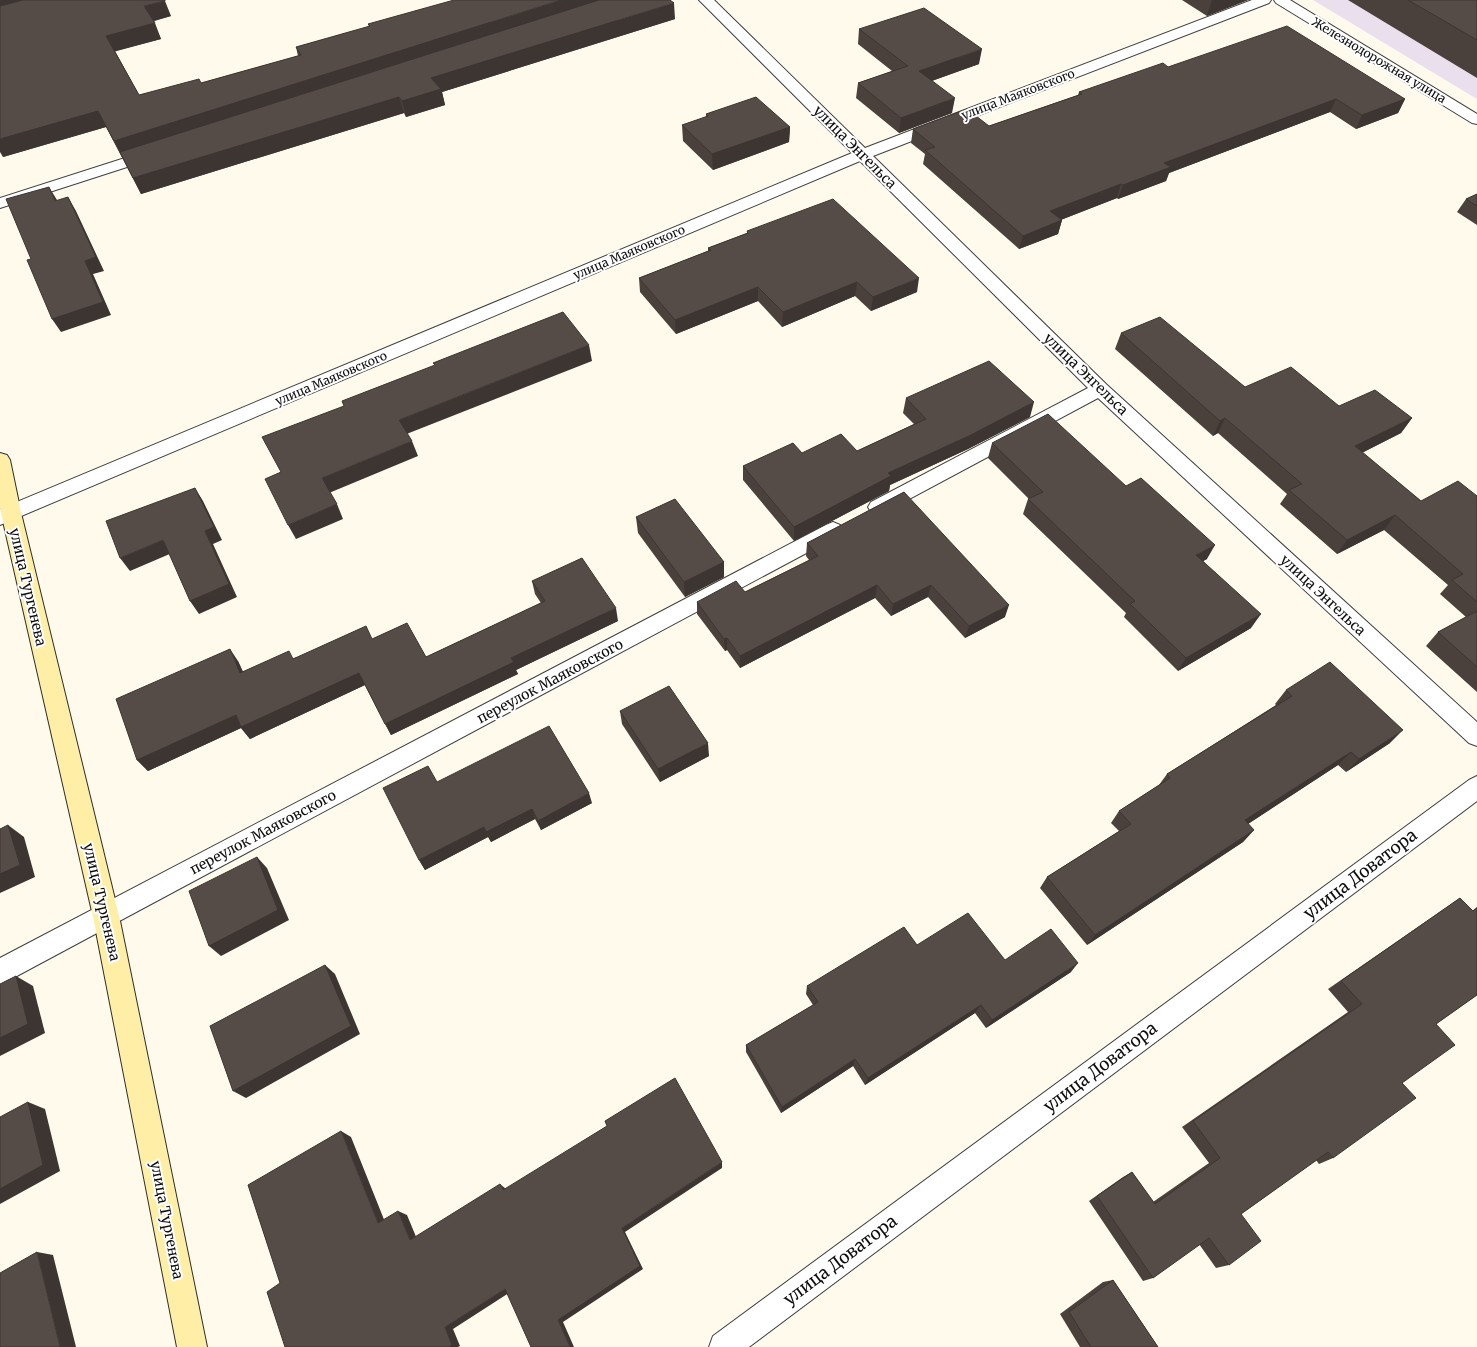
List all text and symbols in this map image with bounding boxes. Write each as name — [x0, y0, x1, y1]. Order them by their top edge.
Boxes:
street label: Железнодорожная улица — [1309, 14, 1449, 106]
street label: улица Маяковского — [959, 65, 1077, 123]
street label: улица Энгельса — [810, 102, 901, 193]
street label: улица Маяковского — [571, 222, 687, 282]
street label: улица Энгельса — [1040, 329, 1132, 419]
street label: улица Маяковского — [273, 348, 389, 408]
street label: улица Тургенева — [6, 526, 50, 648]
street label: улица Энгельса — [1276, 551, 1370, 640]
street label: переулок Маяковского — [474, 635, 626, 727]
street label: переулок Маяковского — [187, 786, 339, 878]
street label: улица Доватора — [1299, 824, 1421, 924]
street label: улица Тургенева — [80, 841, 124, 963]
street label: улица Доватора — [1039, 1017, 1161, 1117]
street label: улица Тургенева — [147, 1159, 187, 1281]
street label: улица Доватора — [779, 1210, 901, 1310]

